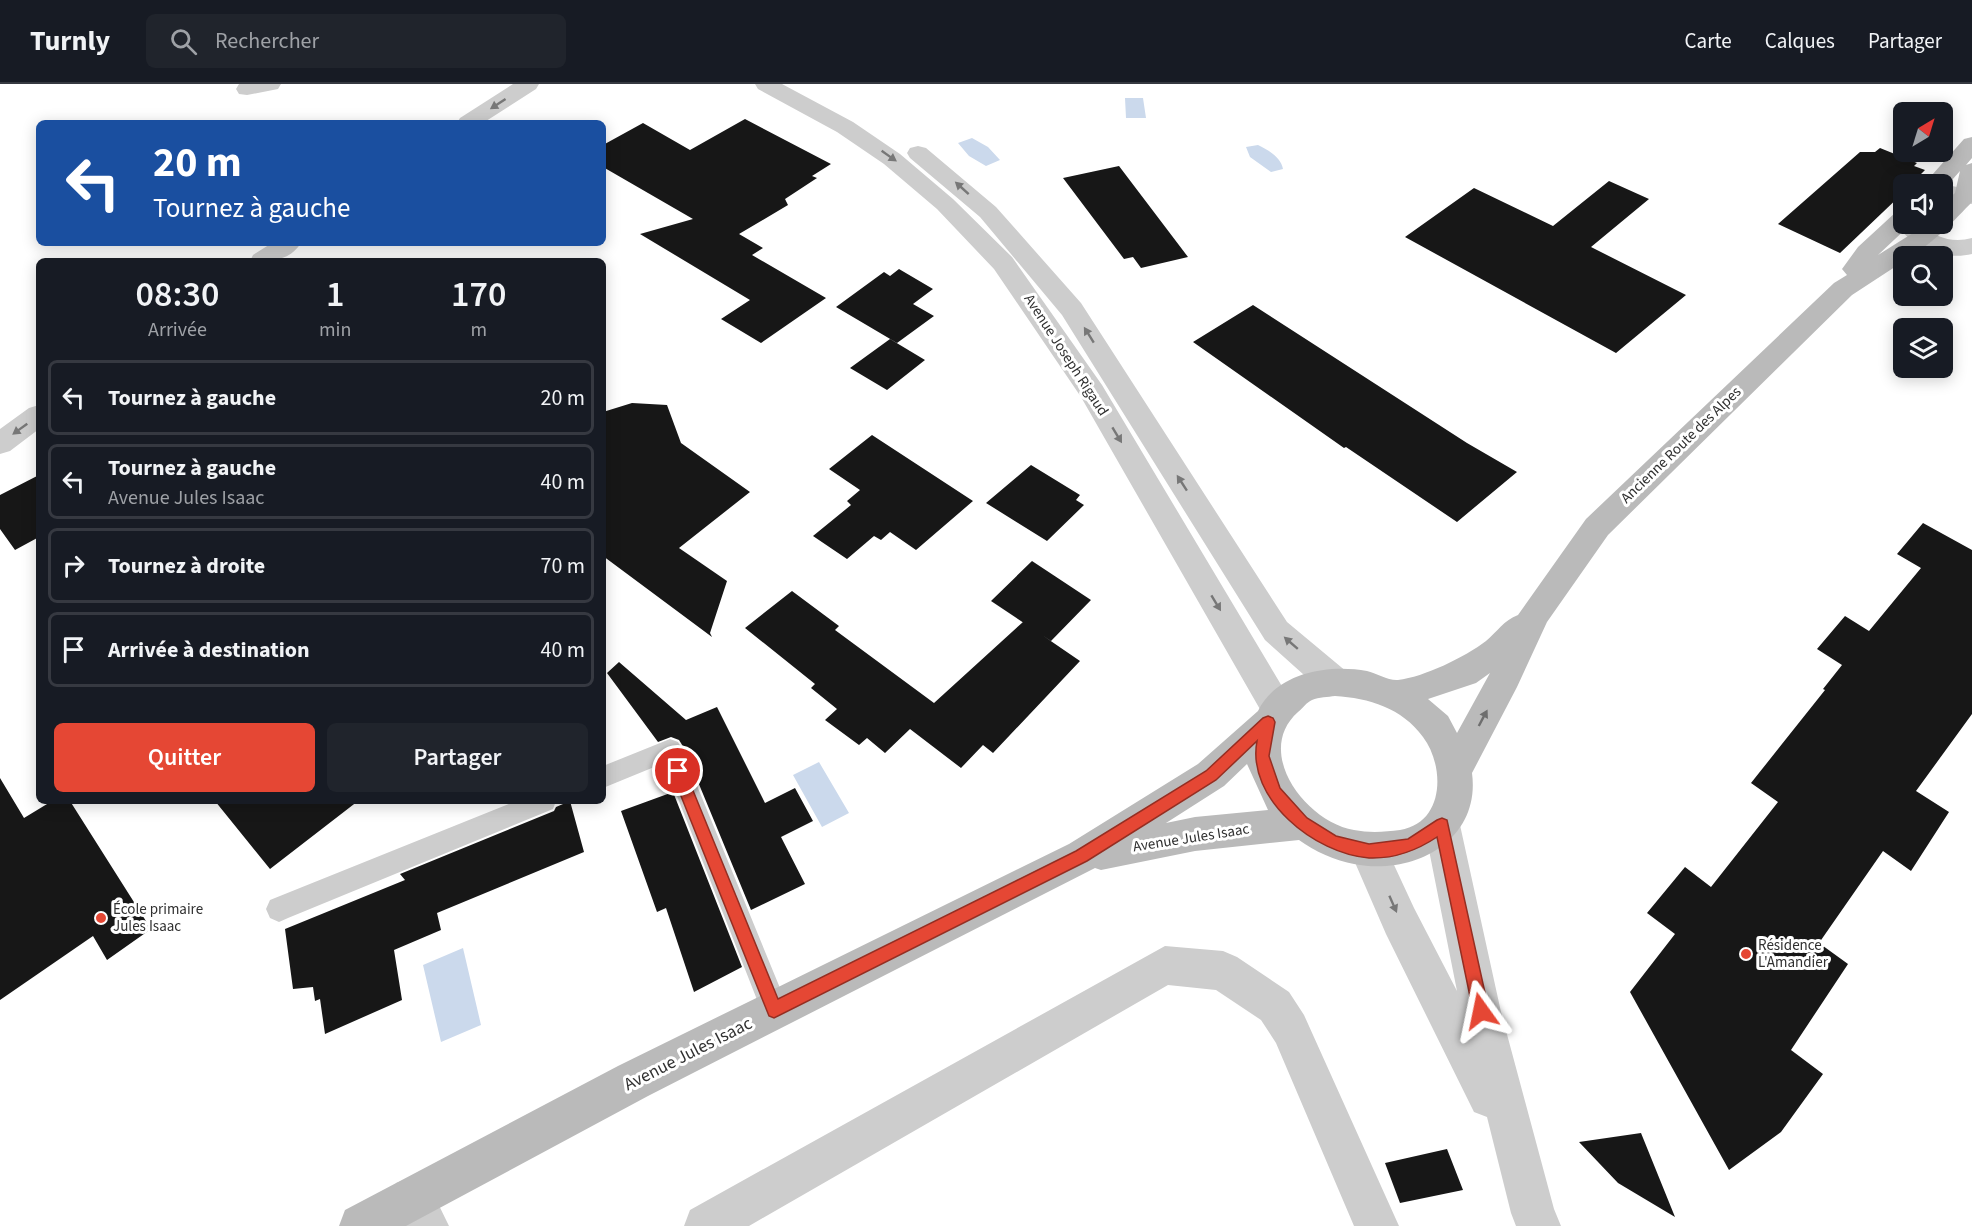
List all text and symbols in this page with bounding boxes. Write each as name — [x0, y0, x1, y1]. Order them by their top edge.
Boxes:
search box — [146, 14, 566, 68]
text: Turnly — [30, 21, 110, 61]
icon: search — [167, 25, 200, 58]
text: Rechercher — [215, 25, 319, 57]
text: Carte — [1685, 26, 1732, 56]
text: Calques — [1765, 26, 1835, 56]
text: Partager — [1868, 26, 1942, 56]
one-way arrow — [490, 98, 506, 109]
north arrow — [1893, 102, 1953, 162]
map controls — [1893, 102, 1953, 378]
text: 20 m — [153, 133, 242, 193]
icon: left — [54, 144, 132, 222]
one-way arrow — [881, 150, 896, 162]
button: sound — [1893, 174, 1953, 234]
one-way arrow — [955, 182, 970, 195]
text: Tournez à gauche — [153, 189, 350, 228]
button: search — [1893, 246, 1953, 306]
text: 08:30 — [136, 269, 219, 320]
text: 1 — [326, 269, 344, 320]
text: 170 — [451, 269, 506, 320]
street label: Avenue Joseph Rigaud — [1019, 290, 1113, 420]
text: Arrivée — [148, 316, 207, 344]
text: min — [319, 316, 351, 344]
text: m — [470, 316, 487, 344]
button: layers — [1893, 318, 1953, 378]
one-way arrow — [1083, 327, 1094, 343]
icon: left — [57, 381, 90, 414]
text: Tournez à gauche — [108, 382, 276, 414]
text: 20 m — [540, 382, 585, 414]
street label: Ancienne Route des Alpes — [1616, 382, 1746, 508]
one-way arrow — [12, 423, 27, 435]
one-way arrow — [1112, 427, 1122, 444]
text: Tournez à gauche — [108, 452, 276, 484]
icon: left — [57, 465, 90, 498]
text: 40 m — [540, 466, 585, 498]
one-way arrow — [1176, 475, 1187, 491]
text: Avenue Jules Isaac — [108, 484, 264, 512]
icon: right — [57, 549, 90, 582]
text: Tournez à droite — [108, 550, 265, 582]
text: 70 m — [540, 550, 585, 582]
one-way arrow — [1211, 595, 1222, 611]
icon: arrive — [57, 633, 90, 666]
text: Arrivée à destination — [108, 634, 310, 666]
text: 40 m — [540, 634, 585, 666]
one-way arrow — [1283, 637, 1299, 650]
one-way arrow — [1478, 709, 1488, 726]
button: Quitter — [54, 723, 315, 792]
button: Partager — [327, 723, 588, 792]
pin — [652, 745, 703, 796]
icon: arrive — [661, 754, 694, 787]
street label: Avenue Jules Isaac — [1131, 818, 1251, 858]
one-way arrow — [1388, 895, 1398, 913]
place label: École primaire Jules Isaac — [113, 899, 203, 937]
marker: École primaire Jules Isaac — [94, 911, 108, 925]
place label: Résidence L'Amandier — [1758, 935, 1829, 973]
marker: Résidence L'Amandier — [1739, 947, 1753, 961]
position arrow — [1449, 979, 1513, 1043]
street label: Avenue Jules Isaac — [620, 1011, 756, 1097]

